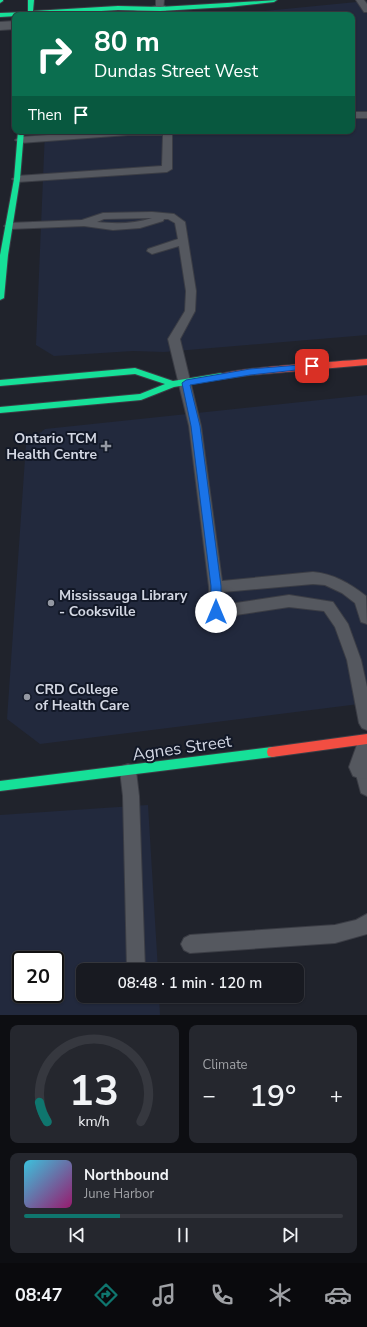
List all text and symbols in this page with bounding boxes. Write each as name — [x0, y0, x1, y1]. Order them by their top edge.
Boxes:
text: 80 m — [94, 23, 160, 61]
icon: right — [28, 28, 80, 80]
text: Dundas Street West — [94, 59, 258, 83]
icon: arrive — [70, 104, 92, 126]
text: Then — [28, 105, 62, 125]
pin — [295, 349, 329, 383]
icon: arrive — [301, 355, 323, 377]
place label: Ontario TCM Health Centre — [6, 429, 97, 464]
marker: Ontario TCM Health Centre — [100, 440, 112, 452]
place label: Mississauga Library - Cooksville — [59, 586, 188, 621]
position arrow — [195, 591, 237, 633]
marker: Mississauga Library - Cooksville — [46, 598, 56, 608]
place label: CRD College of Health Care — [35, 680, 130, 715]
marker: CRD College of Health Care — [22, 692, 32, 702]
street label: Agnes Street — [131, 730, 234, 766]
speed limit sign: 20 — [12, 951, 64, 1003]
text: 08:48 · 1 min · 120 m — [118, 973, 262, 993]
text: Climate — [203, 1056, 248, 1074]
text: 13 — [69, 1063, 119, 1120]
text: 19° — [249, 1076, 296, 1117]
text: − — [203, 1081, 216, 1111]
text: + — [330, 1081, 343, 1111]
text: km/h — [79, 1112, 110, 1131]
text: Northbound — [84, 1165, 169, 1185]
text: June Harbor — [84, 1185, 154, 1203]
icon: previous — [66, 1224, 88, 1246]
icon: pause — [172, 1224, 194, 1246]
icon: next — [279, 1224, 301, 1246]
icon: directions — [92, 1281, 120, 1309]
icon: music — [150, 1281, 178, 1309]
icon: phone — [208, 1281, 236, 1309]
icon: climate — [266, 1281, 294, 1309]
icon: car — [324, 1281, 352, 1309]
text: 08:47 — [15, 1283, 63, 1307]

